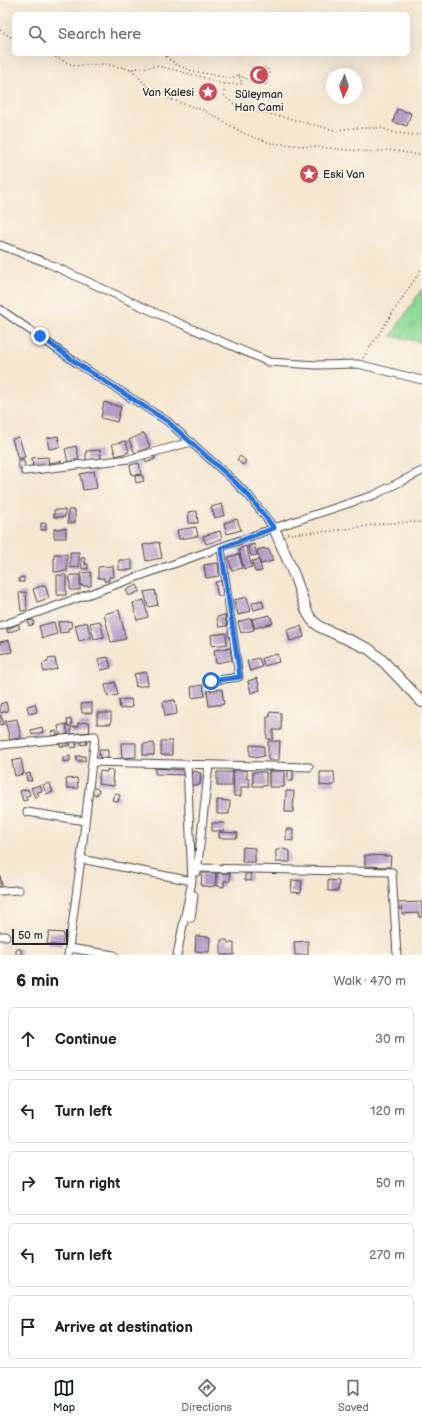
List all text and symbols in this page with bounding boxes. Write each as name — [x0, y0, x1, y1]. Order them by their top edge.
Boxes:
search box — [12, 12, 410, 56]
icon: search — [26, 23, 48, 45]
text: Search here — [58, 25, 141, 44]
mosque icon: Süleyman Han Cami — [248, 64, 270, 86]
north arrow — [326, 68, 362, 104]
place icon: Van Kalesi — [197, 81, 219, 103]
place label: Van Kalesi — [143, 86, 194, 99]
place label: Süleyman Han Cami — [234, 88, 284, 114]
place icon: Eski Van — [298, 163, 320, 185]
place label: Eski Van — [323, 168, 365, 181]
route end — [31, 327, 49, 345]
route start — [202, 672, 220, 690]
scale bar — [12, 927, 68, 946]
text: 50 m — [18, 929, 43, 942]
text: 6 min — [16, 971, 59, 991]
text: Walk · 470 m — [334, 973, 406, 989]
icon: ahead — [17, 1028, 39, 1050]
text: Continue — [55, 1030, 117, 1049]
text: 30 m — [375, 1031, 405, 1047]
icon: left — [17, 1100, 39, 1122]
text: Turn left — [55, 1102, 112, 1121]
text: 120 m — [370, 1103, 405, 1119]
icon: right — [17, 1172, 39, 1194]
text: Turn right — [55, 1174, 120, 1193]
text: 50 m — [376, 1175, 405, 1191]
icon: left — [17, 1244, 39, 1266]
text: Turn left — [55, 1246, 112, 1265]
text: 270 m — [369, 1247, 405, 1263]
icon: arrive — [17, 1316, 39, 1338]
text: Arrive at destination — [55, 1318, 193, 1337]
tab: Map — [53, 1377, 75, 1414]
tab: Directions — [181, 1377, 232, 1414]
tab: Saved — [338, 1377, 369, 1414]

